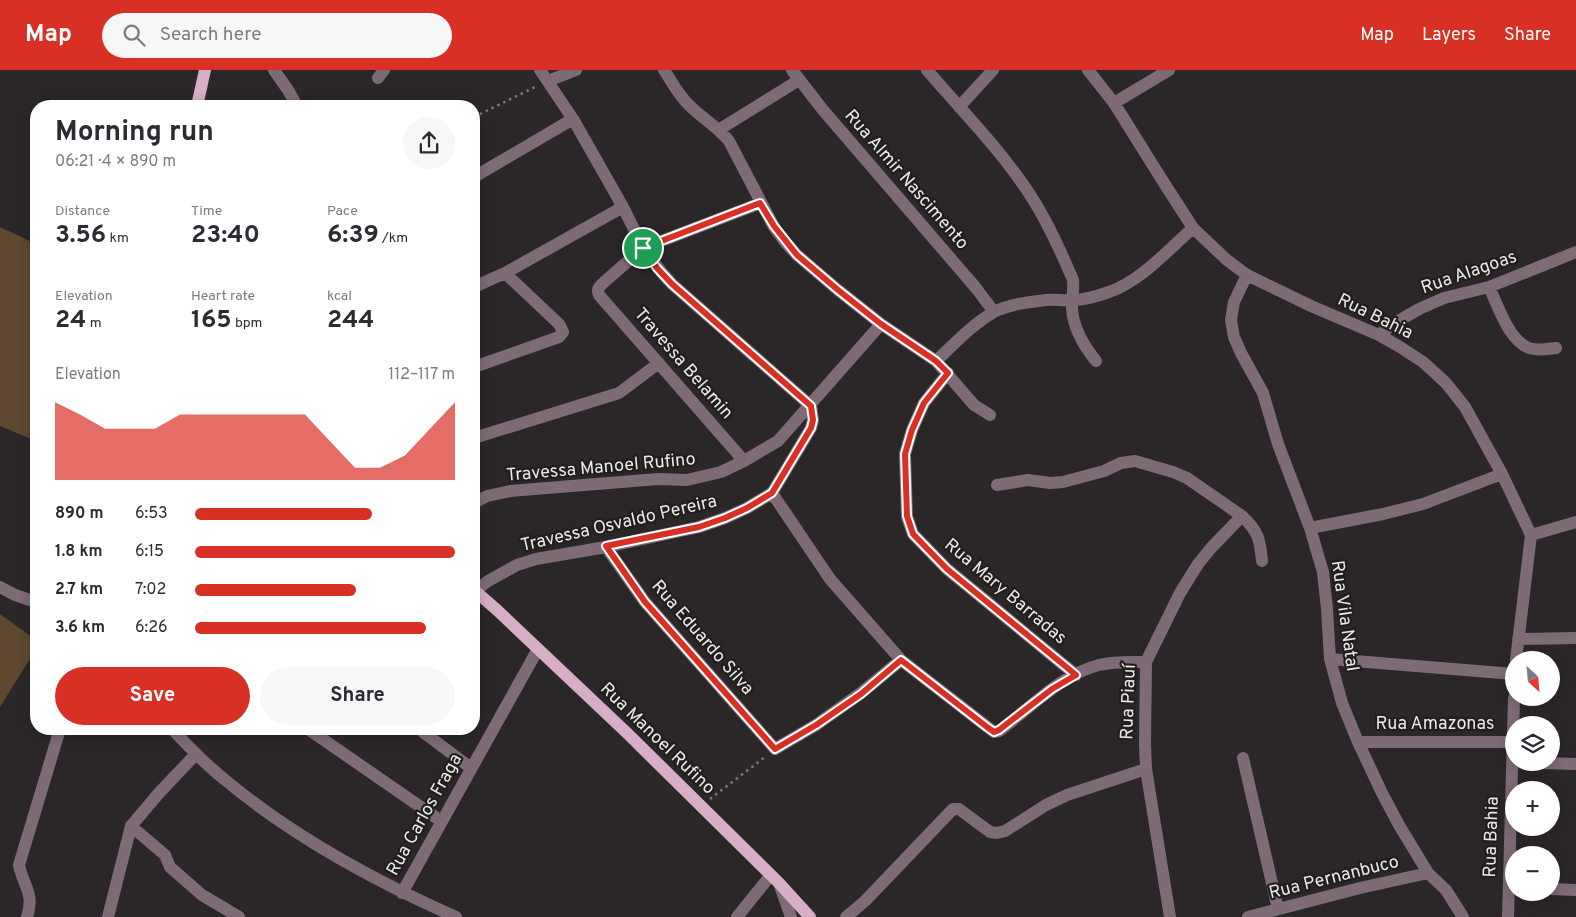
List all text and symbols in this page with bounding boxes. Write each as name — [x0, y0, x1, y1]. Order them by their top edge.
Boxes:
search box — [102, 13, 452, 58]
text: Map — [25, 20, 72, 50]
icon: search — [120, 21, 148, 49]
text: Search here — [160, 23, 261, 47]
text: Map — [1360, 24, 1394, 47]
text: Layers — [1422, 24, 1476, 47]
text: Share — [1504, 24, 1551, 47]
street label: Rua Almir Nascimento — [839, 105, 973, 255]
text: Morning run — [55, 115, 214, 151]
button: share — [403, 117, 455, 169]
text: 06:21 · 4 × 890 m — [55, 152, 176, 172]
text: Distance — [55, 203, 110, 220]
text: Time — [191, 203, 222, 220]
text: Pace — [327, 203, 358, 220]
text: 3.56 — [55, 220, 106, 252]
text: 23:40 — [191, 220, 260, 252]
text: 6:39 — [327, 220, 379, 252]
pin — [622, 227, 664, 269]
text: km — [106, 230, 129, 247]
text: /km — [379, 230, 408, 247]
icon: arrive — [629, 234, 657, 262]
street label: Rua Alagoas — [1418, 246, 1520, 300]
text: Elevation — [55, 288, 113, 305]
text: Heart rate — [191, 288, 255, 305]
text: kcal — [327, 288, 352, 305]
street label: Rua Bahia — [1333, 289, 1417, 345]
street label: Travessa Belamin — [628, 304, 738, 424]
text: 24 — [55, 305, 86, 337]
text: 165 — [191, 305, 232, 337]
text: 244 — [327, 305, 374, 337]
text: m — [86, 315, 102, 332]
text: bpm — [232, 315, 262, 332]
text: Elevation — [55, 365, 121, 385]
text: 112–117 m — [388, 365, 455, 385]
street label: Travessa Manoel Rufino — [505, 448, 697, 488]
street label: Travessa Osvaldo Pereira — [519, 490, 719, 558]
text: 890 m — [55, 504, 103, 524]
text: 6:53 — [135, 504, 168, 524]
street label: Rua Mary Barradas — [939, 534, 1071, 650]
text: 1.8 km — [55, 542, 102, 562]
text: 6:15 — [135, 542, 164, 562]
street label: Rua Vila Natal — [1325, 559, 1363, 673]
street label: Rua Eduardo Silva — [646, 576, 758, 700]
text: 2.7 km — [55, 580, 103, 600]
text: 7:02 — [135, 580, 166, 600]
text: 3.6 km — [55, 618, 105, 638]
text: 6:26 — [135, 618, 168, 638]
north arrow — [1505, 651, 1560, 706]
map controls — [1505, 651, 1560, 901]
street label: Rua Piauí — [1116, 662, 1142, 740]
button: Save — [55, 667, 250, 725]
button: Share — [260, 667, 455, 725]
street label: Rua Manoel Rufino — [595, 678, 719, 800]
street label: Rua Amazonas — [1376, 713, 1494, 736]
button: layers — [1505, 716, 1560, 771]
street label: Rua Carlos Fraga — [382, 750, 468, 880]
button: + — [1505, 781, 1560, 836]
street label: Rua Bahia — [1479, 796, 1505, 878]
button: − — [1505, 846, 1560, 901]
street label: Rua Pernanbuco — [1267, 851, 1401, 905]

